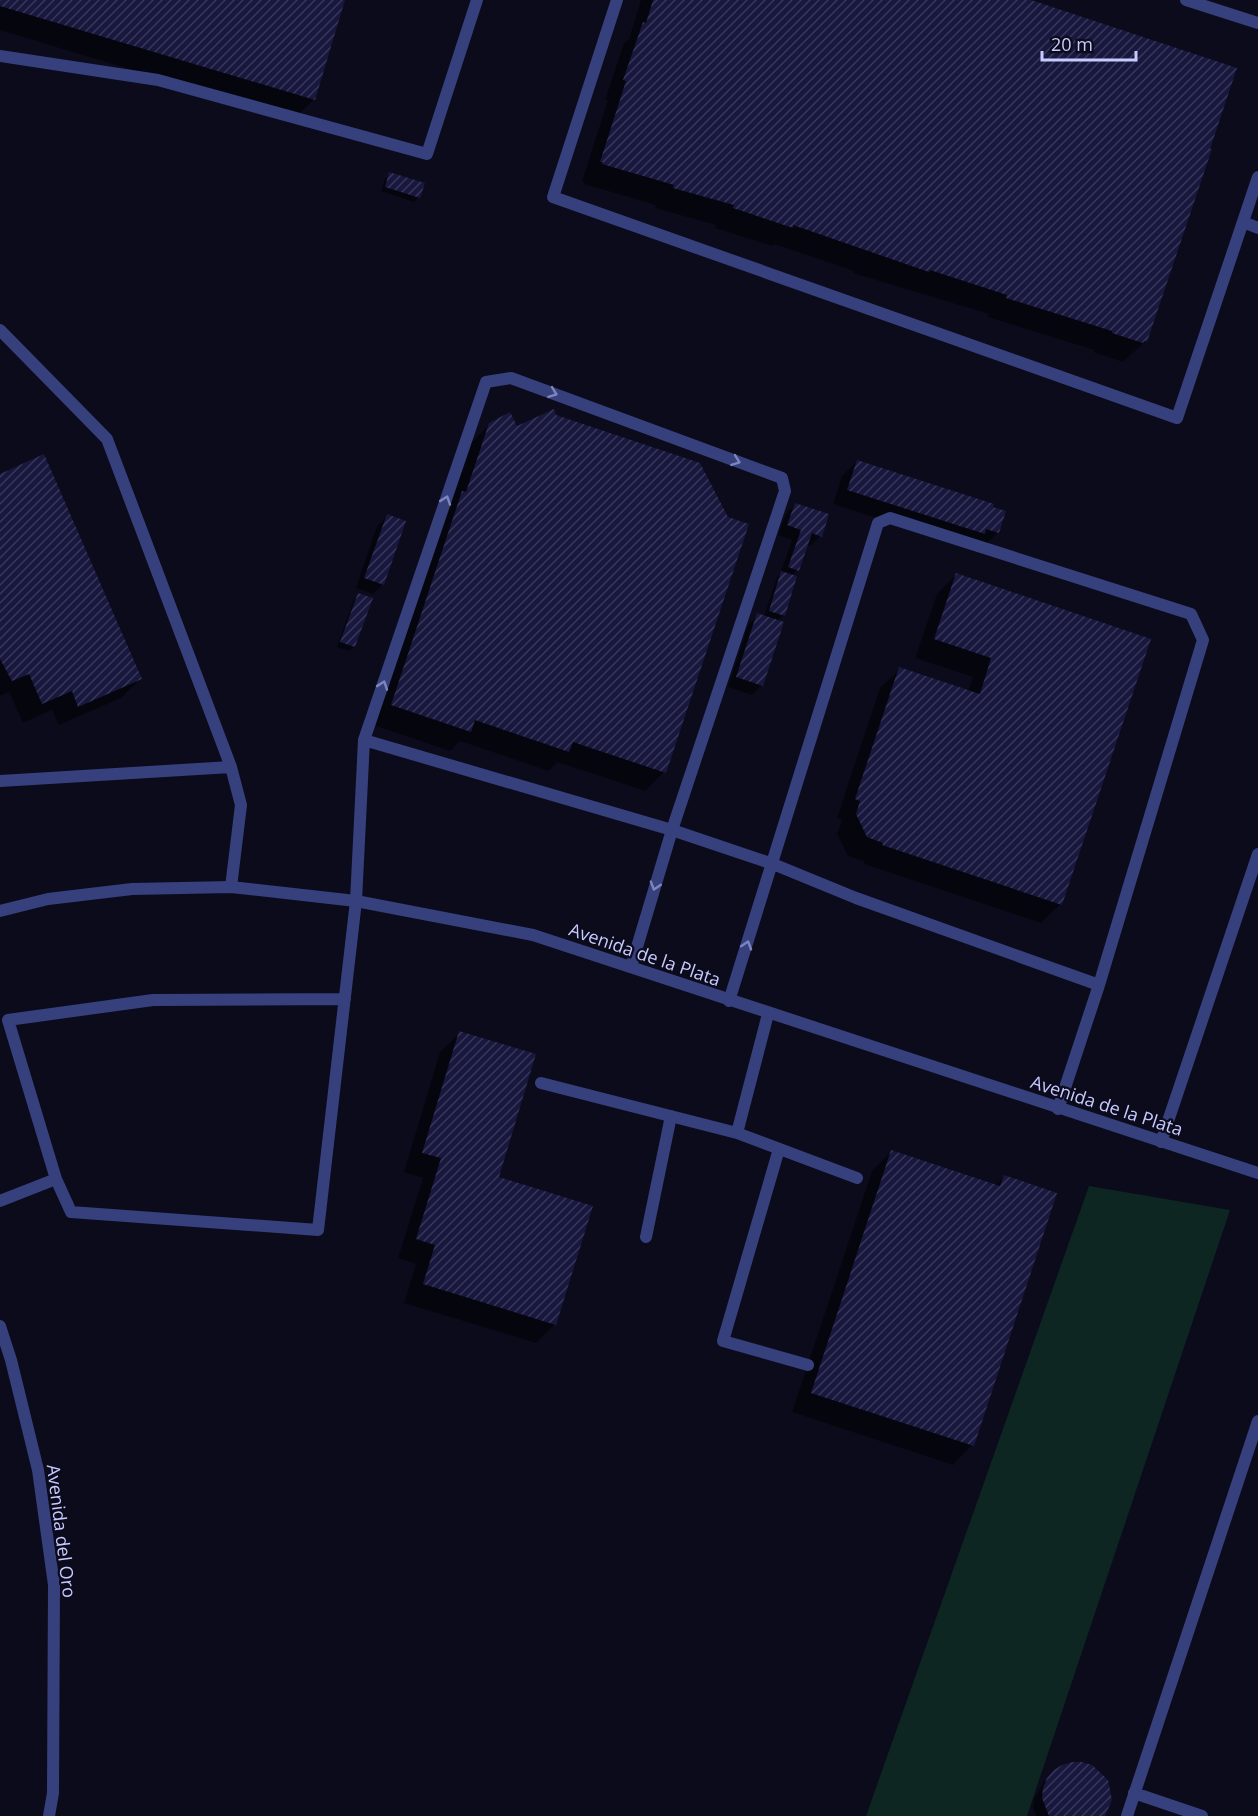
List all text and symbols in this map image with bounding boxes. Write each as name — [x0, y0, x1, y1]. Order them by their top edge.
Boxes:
scale bar — [1042, 24, 1136, 62]
text: 20 m — [1051, 32, 1093, 56]
one-way arrow — [548, 386, 558, 399]
one-way arrow — [730, 454, 741, 467]
one-way arrow — [438, 495, 451, 506]
one-way arrow — [376, 680, 389, 690]
one-way arrow — [650, 880, 662, 891]
street label: Avenida de la Plata — [566, 917, 724, 991]
one-way arrow — [740, 940, 752, 951]
street label: Avenida de la Plata — [1028, 1069, 1186, 1141]
street label: Avenida del Oro — [42, 1463, 82, 1599]

